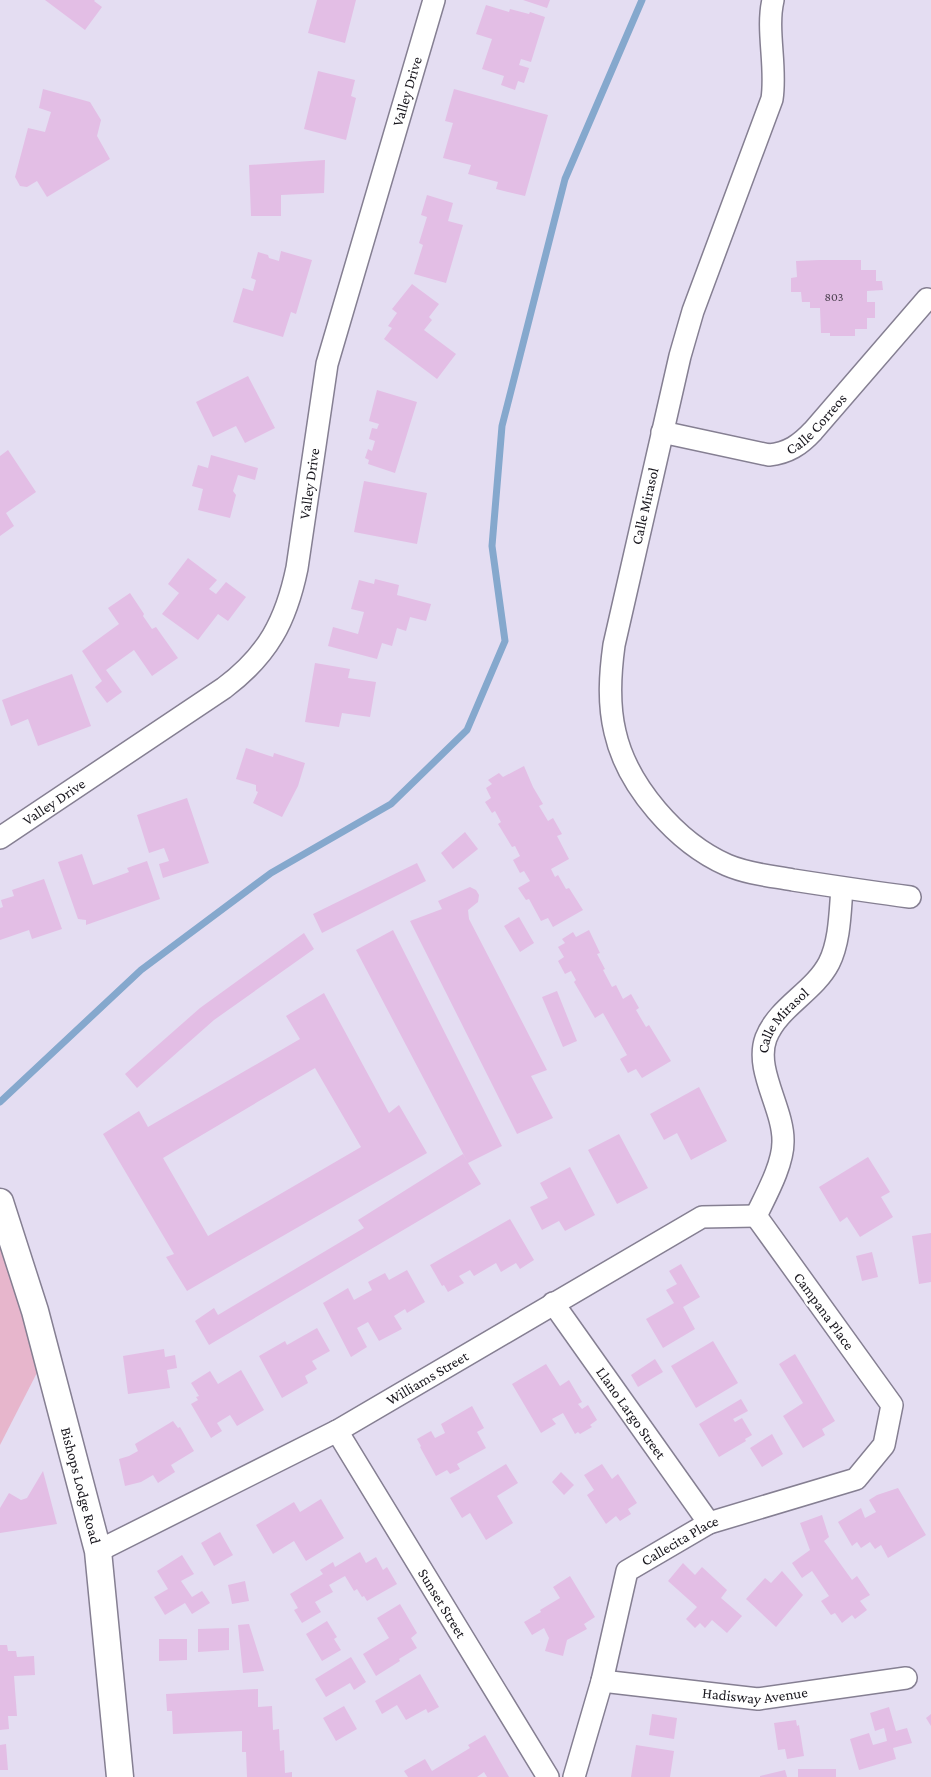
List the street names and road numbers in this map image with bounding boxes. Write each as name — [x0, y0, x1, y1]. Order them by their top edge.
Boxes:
street label: Valley Drive — [389, 54, 425, 128]
street label: Calle Correos — [784, 390, 850, 458]
street label: Valley Drive — [296, 447, 323, 520]
street label: Calle Mirasol — [628, 466, 662, 546]
street label: Valley Drive — [20, 775, 89, 828]
street label: Calle Mirasol — [755, 985, 812, 1054]
street label: Campana Place — [790, 1269, 858, 1354]
street label: Williams Street — [383, 1347, 472, 1408]
street label: Llano Largo Street — [593, 1364, 670, 1463]
street label: Bishops Lodge Road — [58, 1426, 104, 1546]
street label: Callecita Place — [639, 1513, 721, 1569]
street label: Sunset Street — [415, 1566, 470, 1642]
street label: Hadisway Avenue — [701, 1684, 809, 1708]

